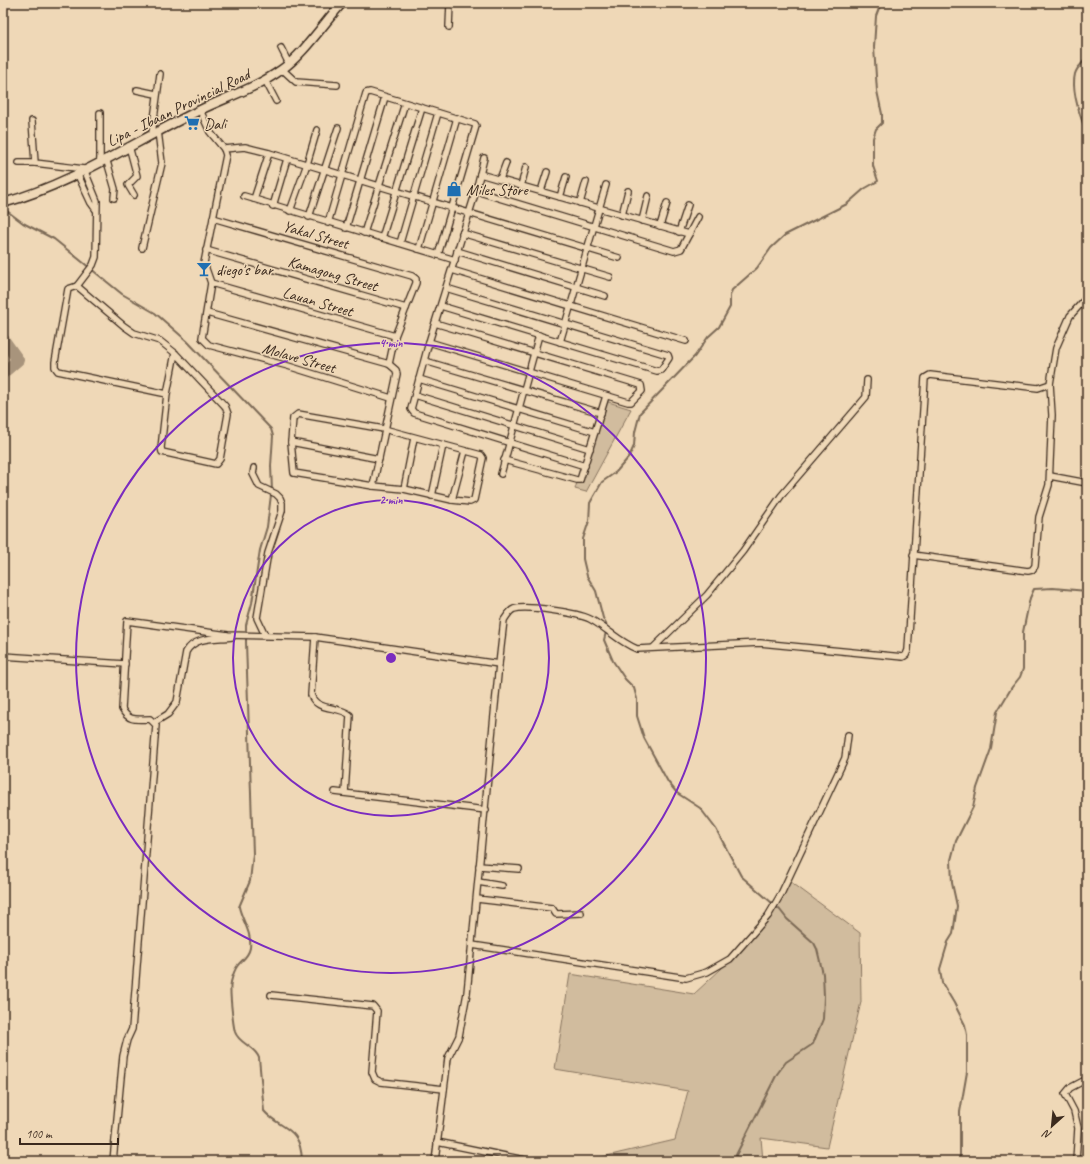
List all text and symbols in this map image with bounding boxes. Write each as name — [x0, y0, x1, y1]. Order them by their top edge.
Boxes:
street label: Lipa - Ibaan Provincial Road — [104, 63, 256, 151]
supermarket icon: Dali — [183, 114, 201, 132]
place label: Dali — [204, 114, 228, 134]
shop icon: Miles Store — [445, 180, 463, 198]
place label: Miles Store — [466, 180, 529, 200]
street label: Yakal Street — [281, 216, 352, 254]
street label: Kamagong Street — [286, 252, 381, 297]
bar icon: diego's bar — [195, 260, 213, 278]
place label: diego's bar — [216, 260, 274, 280]
street label: Lauan Street — [280, 282, 357, 322]
text: 4 min — [380, 335, 403, 351]
street label: Molave Street — [260, 338, 339, 378]
text: 2 min — [380, 492, 403, 508]
centre of rings — [384, 651, 398, 665]
north arrow — [1032, 1106, 1072, 1146]
scale bar — [20, 1120, 118, 1146]
text: 100 m — [26, 1126, 53, 1142]
text: N — [1039, 1126, 1054, 1143]

